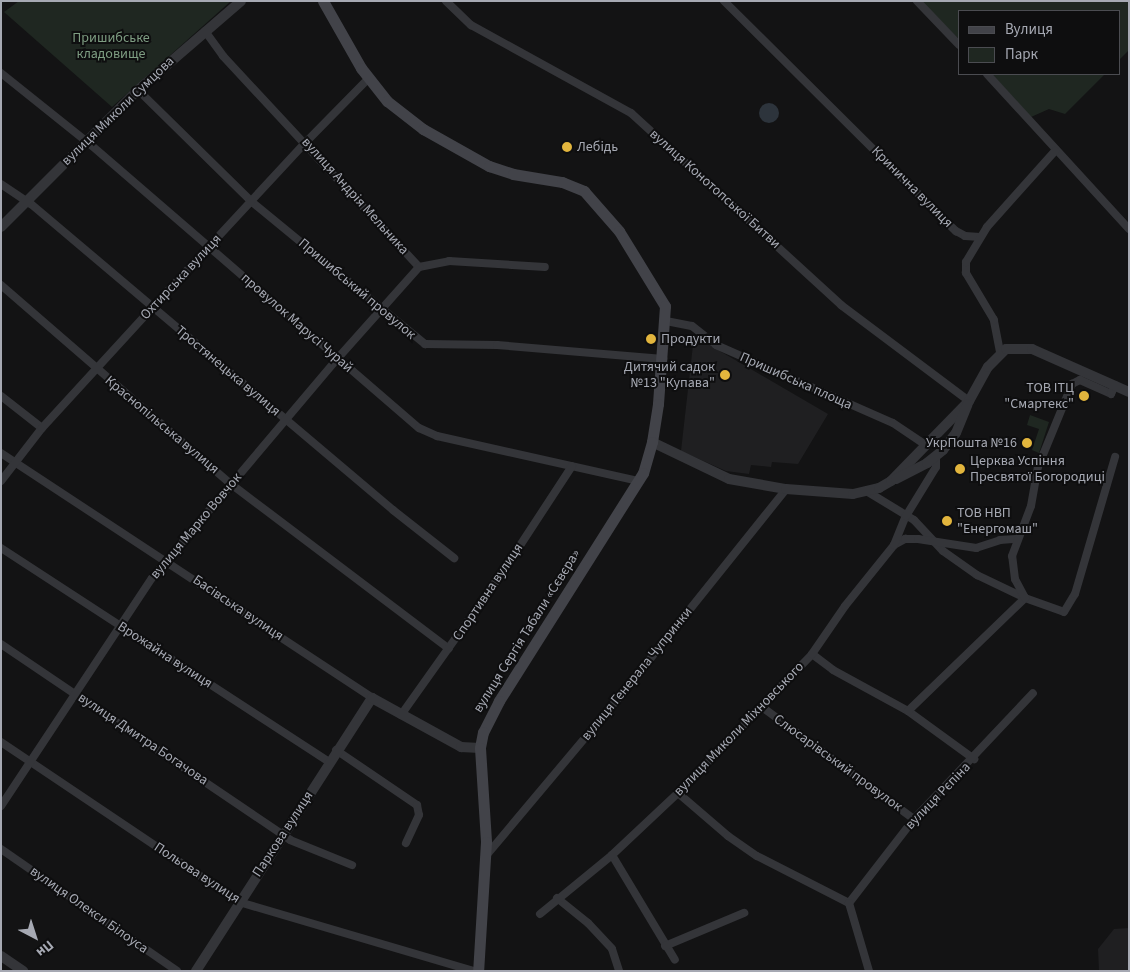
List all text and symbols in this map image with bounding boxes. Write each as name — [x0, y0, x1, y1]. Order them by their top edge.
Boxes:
legend — [958, 10, 1120, 75]
text: Вулиця — [1005, 19, 1053, 40]
park label: Пришибське кладовище — [72, 30, 150, 62]
text: Парк — [1005, 44, 1038, 65]
street label: вулиця Миколи Сумцова — [58, 53, 178, 169]
street label: вулиця Конотопської Битви — [646, 126, 784, 252]
street label: вулиця Андрія Мельника — [298, 134, 412, 258]
place label: Лебідь — [577, 139, 618, 155]
marker: Лебідь — [561, 141, 573, 153]
street label: Кринична вулиця — [868, 143, 956, 231]
street label: Охтирська вулиця — [137, 231, 225, 323]
street label: Пришибський провулок — [295, 235, 419, 343]
street label: провулок Марусі Чурай — [238, 270, 356, 376]
street label: Тростянецька вулиця — [172, 322, 284, 420]
place label: Продукти — [661, 331, 720, 347]
marker: Продукти — [645, 333, 657, 345]
street label: Пришибська площа — [737, 349, 855, 413]
place label: Дитячий садок №13 "Купава" — [624, 359, 715, 392]
marker: Дитячий садок №13 "Купава" — [719, 369, 731, 381]
street label: Краснопільська вулиця — [102, 372, 222, 478]
place label: ТОВ ІТЦ "Смартекс" — [1004, 380, 1074, 412]
marker: ТОВ ІТЦ "Смартекс" — [1078, 390, 1090, 402]
place label: УкрПошта №16 — [926, 435, 1017, 451]
marker: УкрПошта №16 — [1021, 437, 1033, 449]
place label: Церква Успіння Пресвятої Богородиці — [970, 453, 1105, 486]
marker: Церква Успіння Пресвятої Богородиці — [954, 463, 966, 475]
street label: вулиця Марко Вовчок — [147, 470, 245, 582]
place label: ТОВ НВП "Енергомаш" — [957, 505, 1038, 538]
marker: ТОВ НВП "Енергомаш" — [941, 515, 953, 527]
street label: Спортивна вулиця — [449, 540, 527, 644]
street label: вулиця Сергія Табали «Сєвєра» — [470, 546, 584, 716]
street label: Басівська вулиця — [189, 571, 287, 645]
street label: вулиця Генерала Чупринки — [578, 604, 696, 744]
street label: Врожайна вулиця — [114, 618, 216, 692]
street label: вулиця Миколи Міхновського — [670, 658, 808, 800]
street label: вулиця Дмитра Богачова — [75, 689, 211, 789]
street label: Слюсарівський провулок — [770, 711, 906, 815]
street label: вулиця Рєпіна — [902, 759, 974, 833]
street label: Паркова вулиця — [249, 788, 317, 880]
street label: Польова вулиця — [151, 839, 243, 907]
street label: вулиця Олекси Білоуса — [27, 863, 151, 957]
north arrow — [10, 912, 60, 962]
text: Пн — [32, 935, 58, 962]

